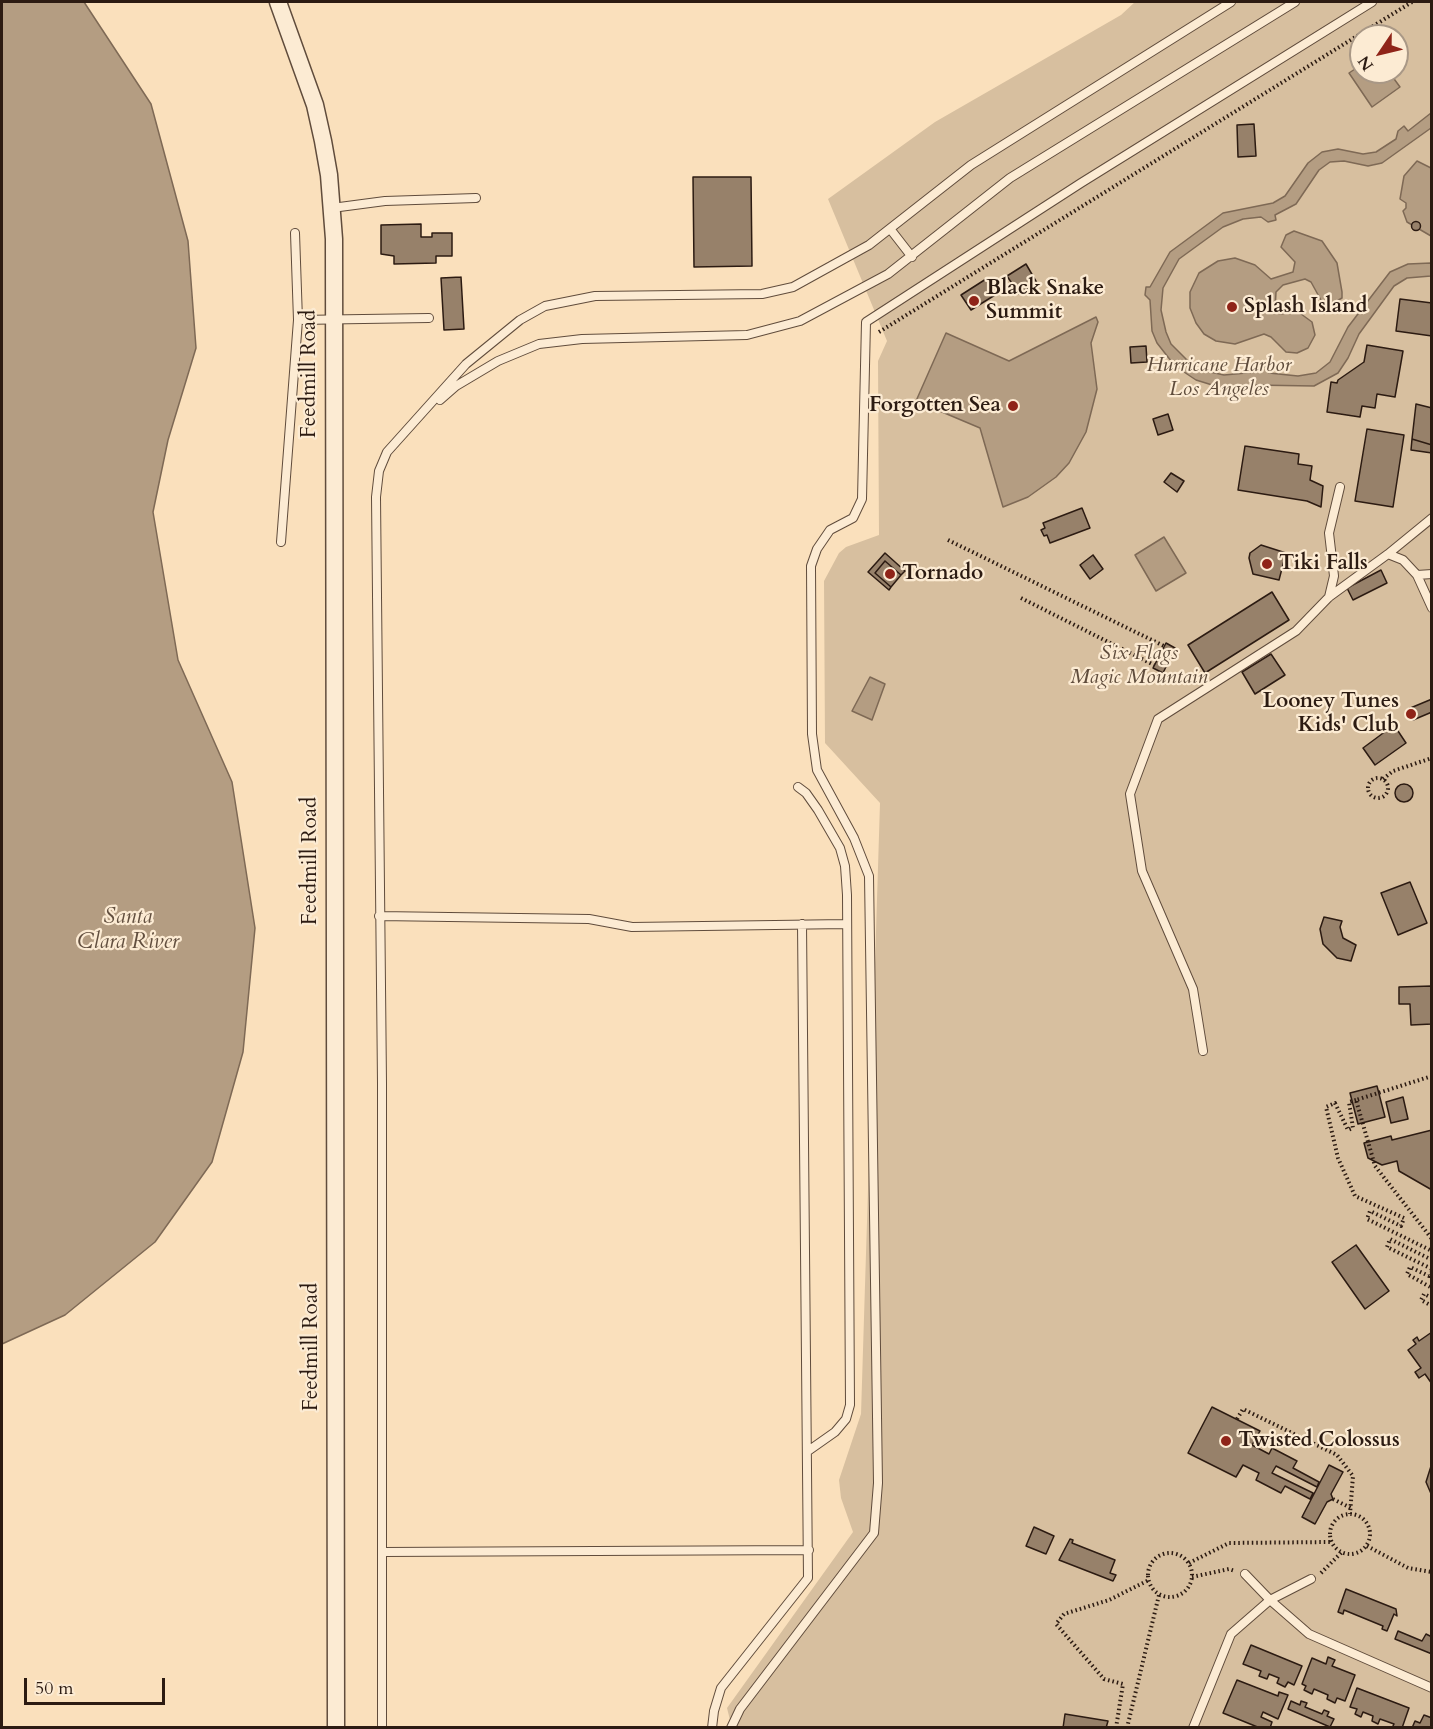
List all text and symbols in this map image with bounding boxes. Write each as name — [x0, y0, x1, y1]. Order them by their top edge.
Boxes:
north arrow — [1349, 24, 1409, 84]
text: N — [1353, 51, 1379, 75]
place label: Black Snake Summit — [986, 276, 1104, 326]
marker: Black Snake Summit — [967, 294, 981, 308]
place label: Splash Island — [1244, 294, 1368, 320]
marker: Splash Island — [1225, 300, 1239, 314]
street label: Feedmill Road — [297, 310, 323, 438]
park label: Hurricane Harbor Los Angeles — [1147, 353, 1291, 403]
place label: Forgotten Sea — [869, 393, 1001, 419]
marker: Forgotten Sea — [1006, 399, 1020, 413]
place label: Tiki Falls — [1279, 551, 1368, 577]
marker: Tiki Falls — [1260, 557, 1274, 571]
place label: Tornado — [902, 561, 983, 587]
marker: Tornado — [883, 567, 897, 581]
park label: Six Flags Magic Mountain — [1070, 641, 1208, 691]
place label: Looney Tunes Kids' Club — [1263, 689, 1399, 739]
marker: Looney Tunes Kids' Club — [1404, 707, 1418, 721]
street label: Feedmill Road — [298, 797, 324, 925]
water label: Santa Clara River — [77, 905, 179, 956]
street label: Feedmill Road — [299, 1283, 325, 1411]
place label: Twisted Colossus — [1238, 1428, 1400, 1454]
marker: Twisted Colossus — [1219, 1434, 1233, 1448]
scale bar — [27, 1666, 168, 1704]
text: 50 m — [35, 1676, 74, 1701]

